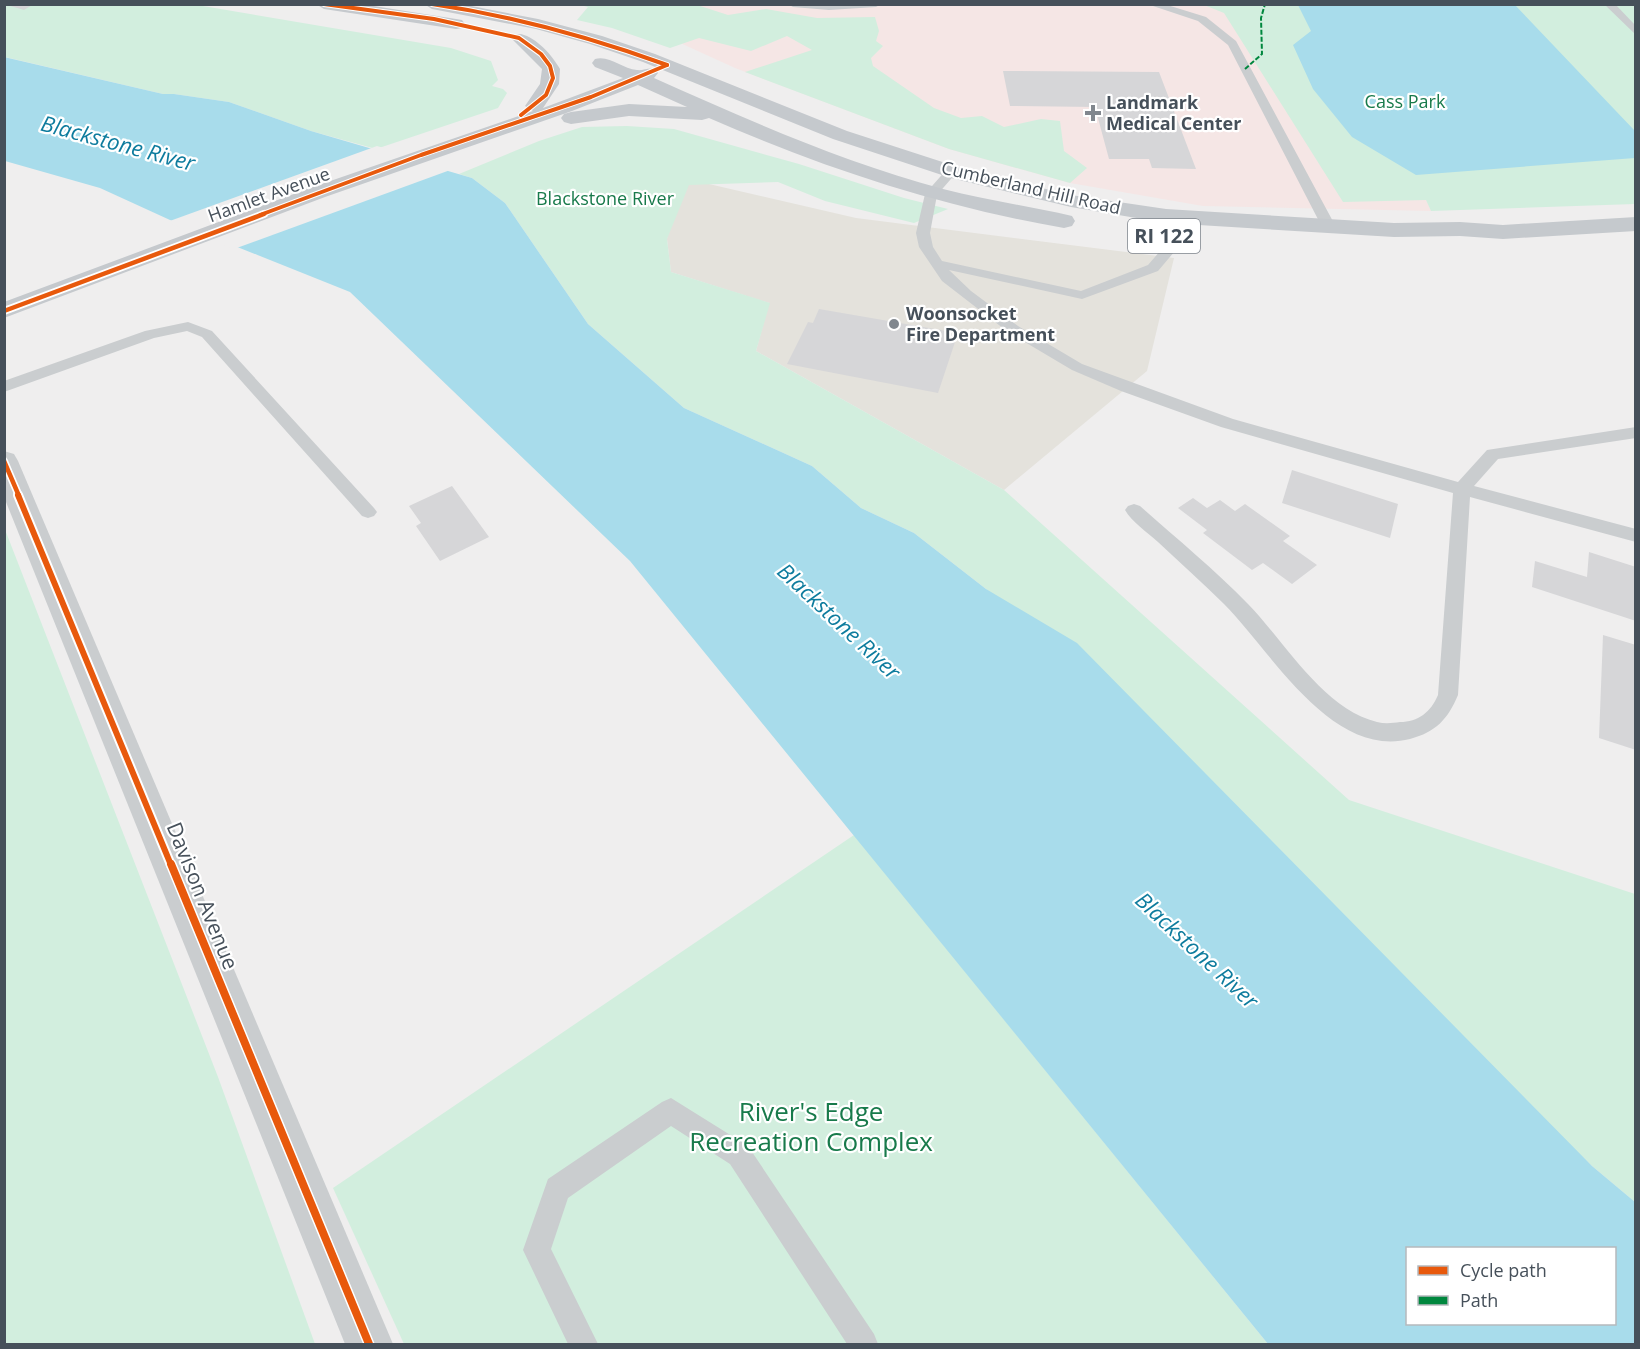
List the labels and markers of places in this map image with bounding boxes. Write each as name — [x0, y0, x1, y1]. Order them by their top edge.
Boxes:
place label: Landmark Medical Center — [1106, 90, 1241, 135]
marker: Landmark Medical Center — [1084, 104, 1102, 122]
place label: Woonsocket Fire Department — [906, 301, 1055, 346]
marker: Woonsocket Fire Department — [887, 317, 901, 331]

